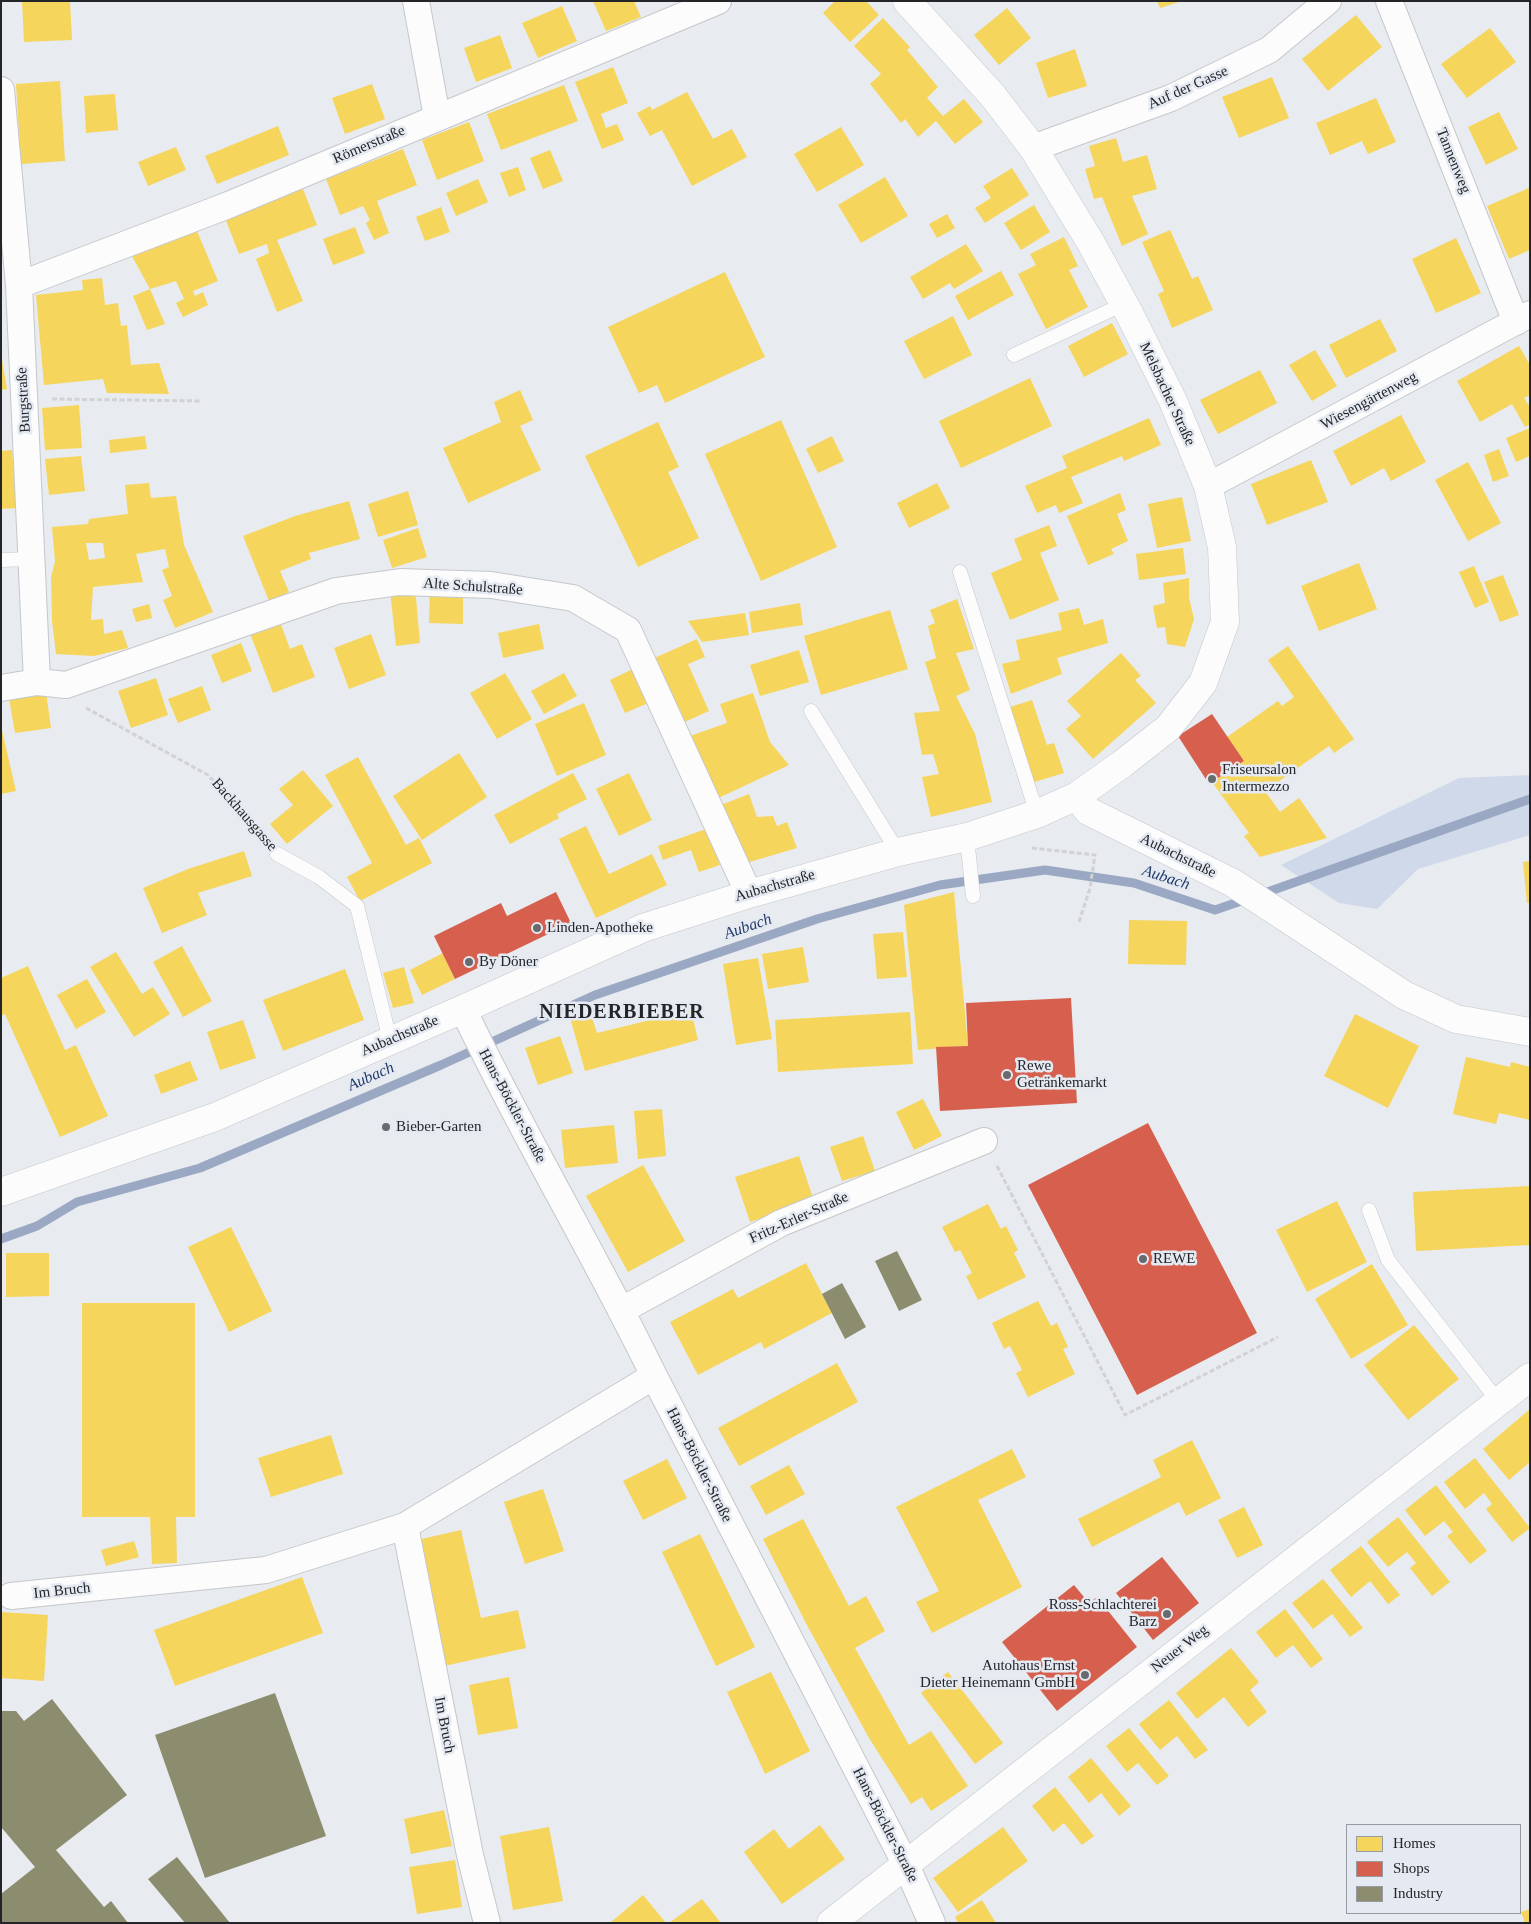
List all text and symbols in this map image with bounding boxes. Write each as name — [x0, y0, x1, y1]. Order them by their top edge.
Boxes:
street label: Auf der Gasse — [1145, 62, 1231, 114]
street label: Römerstraße — [330, 122, 408, 168]
street label: Tannenweg — [1432, 126, 1474, 196]
street label: Melsbacher Straße — [1135, 339, 1199, 449]
street label: Burgstraße — [13, 367, 35, 433]
street label: Wiesengärtenweg — [1318, 368, 1420, 434]
street label: Alte Schulstraße — [423, 575, 523, 599]
place label: Friseursalon Intermezzo — [1222, 761, 1296, 796]
marker: Friseursalon Intermezzo — [1206, 773, 1218, 785]
street label: Backhausgasse — [207, 775, 281, 855]
street label: Aubachstraße — [1137, 830, 1219, 882]
water label: Aubach — [1140, 861, 1192, 895]
street label: Aubachstraße — [733, 866, 817, 906]
water label: Aubach — [722, 910, 774, 944]
place label: Linden-Apotheke — [547, 919, 653, 937]
marker: Linden-Apotheke — [531, 922, 543, 934]
place label: By Döner — [479, 953, 538, 971]
marker: By Döner — [463, 956, 475, 968]
district label: NIEDERBIEBER — [538, 1001, 706, 1025]
street label: Aubachstraße — [359, 1012, 441, 1060]
street label: Hans-Böckler-Straße — [474, 1046, 550, 1166]
place label: Rewe Getränkemarkt — [1017, 1057, 1107, 1092]
water label: Aubach — [345, 1058, 397, 1096]
marker: Rewe Getränkemarkt — [1001, 1069, 1013, 1081]
place label: Bieber-Garten — [396, 1118, 481, 1136]
marker: Bieber-Garten — [380, 1121, 392, 1133]
street label: Fritz-Erler-Straße — [747, 1188, 851, 1248]
place label: REWE — [1153, 1250, 1195, 1268]
marker: REWE — [1137, 1253, 1149, 1265]
street label: Hans-Böckler-Straße — [662, 1405, 736, 1525]
street label: Im Bruch — [33, 1579, 91, 1603]
place label: Ross-Schlachterei Barz — [1049, 1596, 1157, 1631]
marker: Ross-Schlachterei Barz — [1161, 1608, 1173, 1620]
street label: Neuer Weg — [1148, 1621, 1212, 1677]
place label: Autohaus Ernst Dieter Heinemann GmbH — [920, 1657, 1075, 1692]
marker: Autohaus Ernst Dieter Heinemann GmbH — [1079, 1669, 1091, 1681]
street label: Im Bruch — [430, 1695, 458, 1755]
street label: Hans-Böckler-Straße — [848, 1765, 922, 1885]
legend — [1346, 1824, 1521, 1914]
text: Homes — [1393, 1835, 1436, 1851]
text: Shops — [1393, 1860, 1430, 1876]
text: Industry — [1393, 1885, 1443, 1901]

